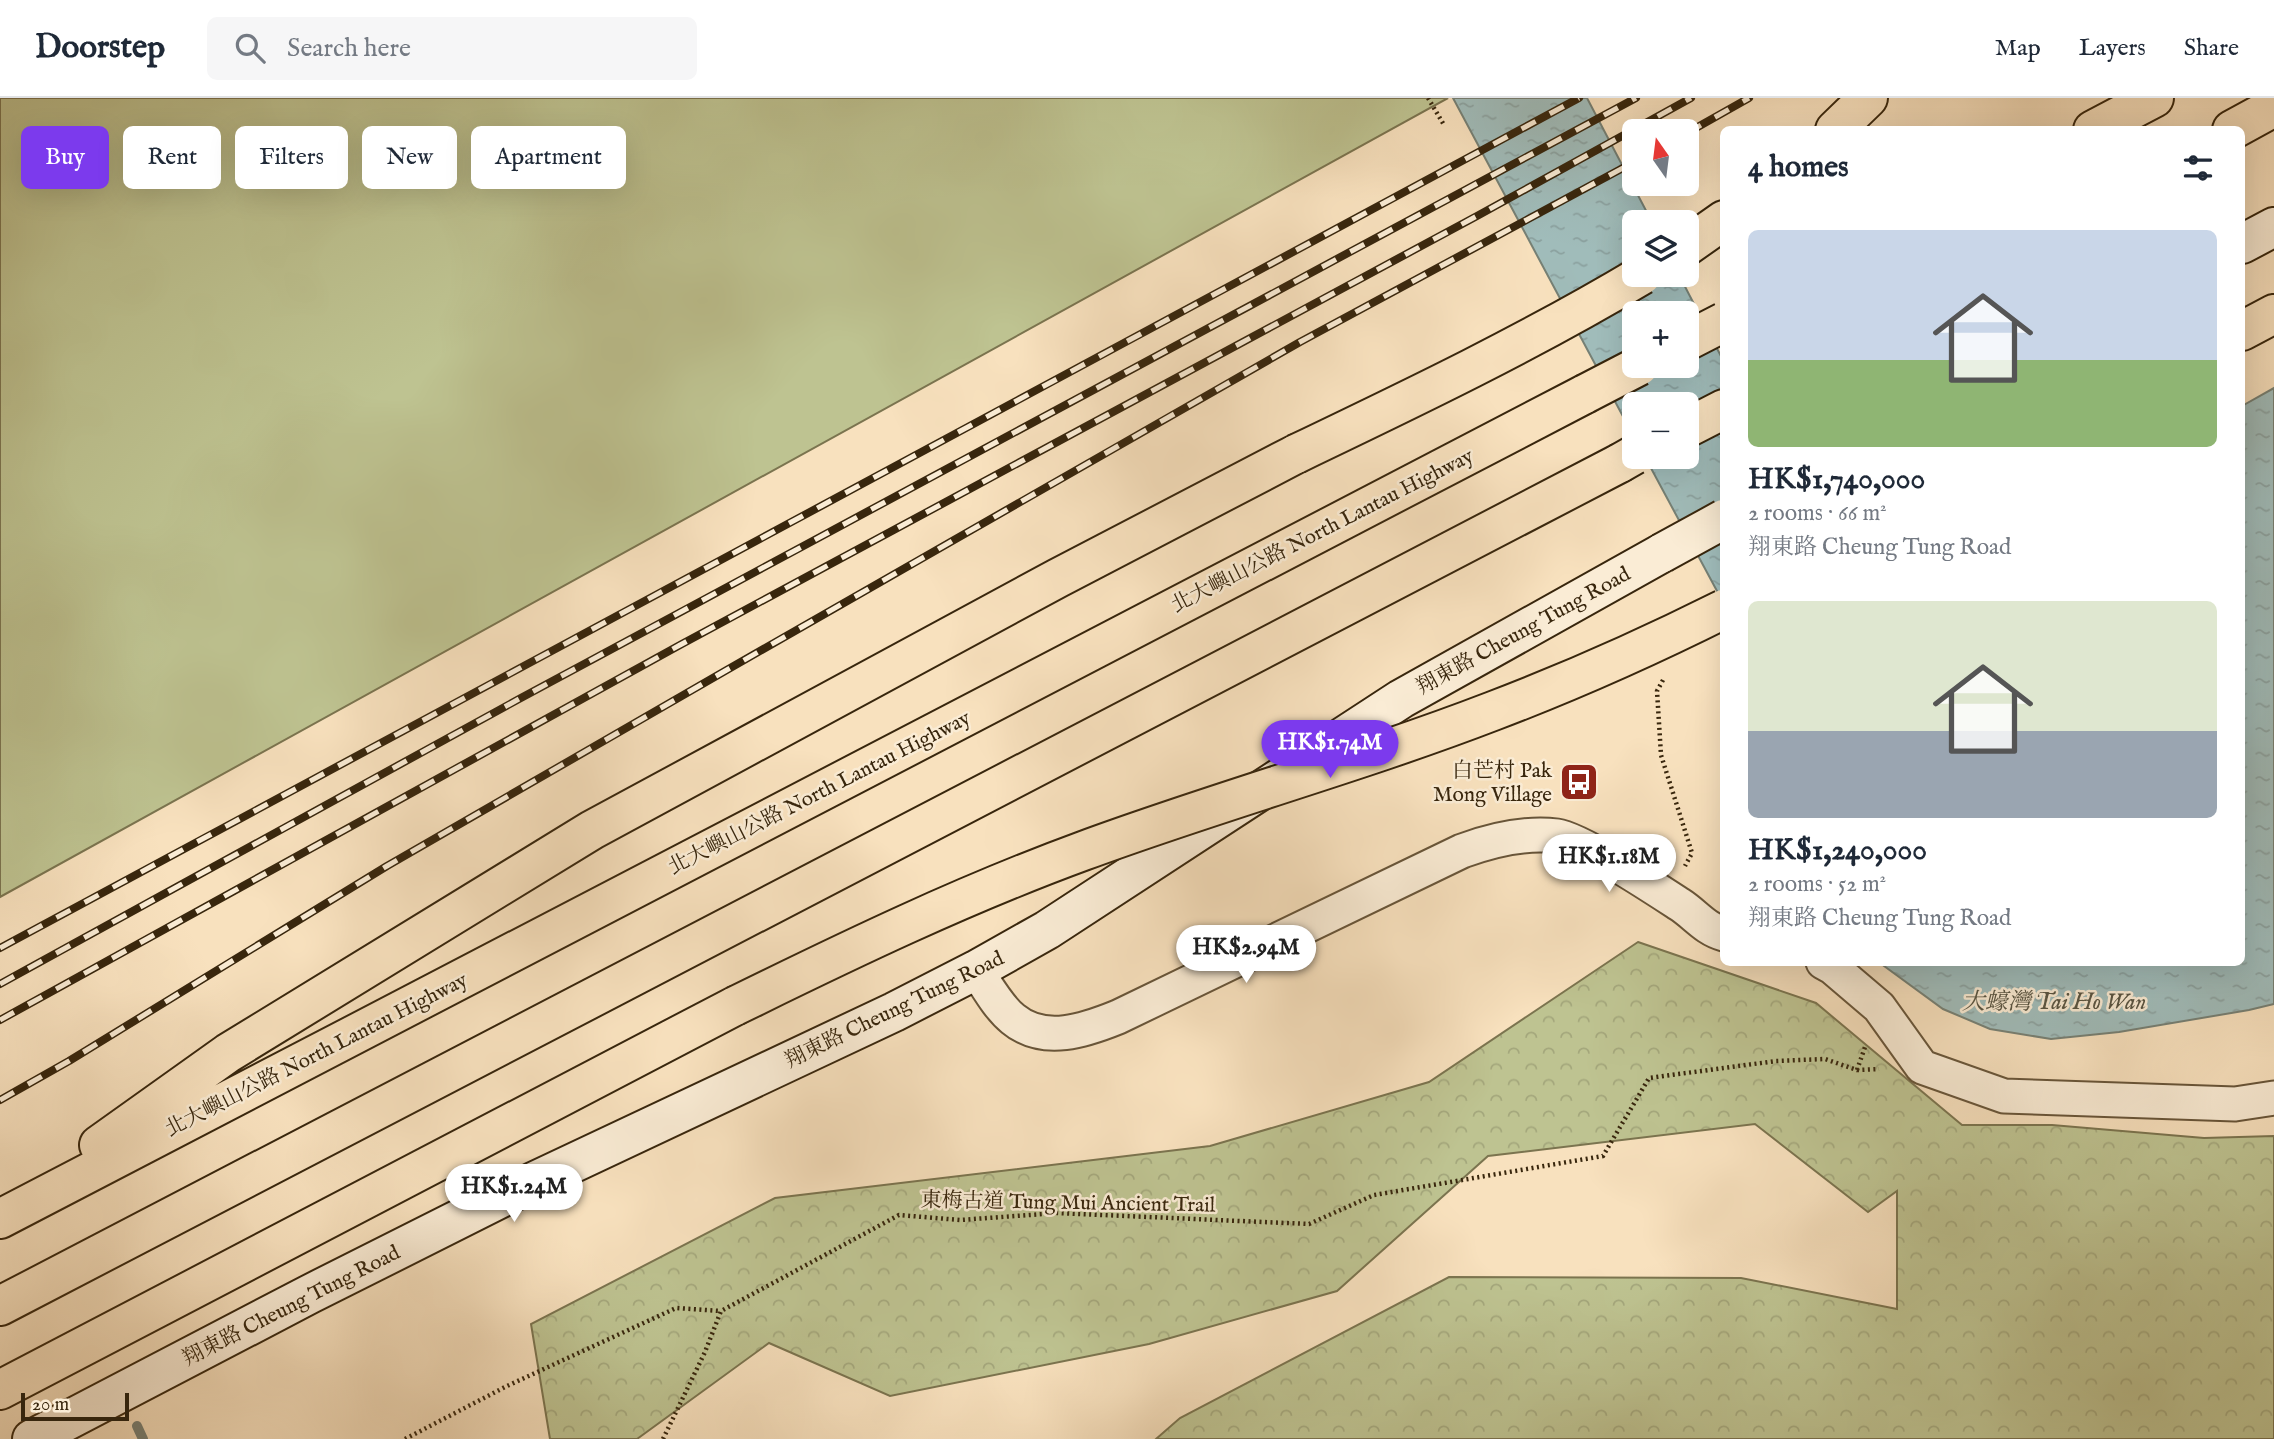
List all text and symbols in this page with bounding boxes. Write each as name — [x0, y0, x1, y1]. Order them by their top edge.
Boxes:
search box — [207, 17, 697, 80]
text: Doorstep — [35, 27, 165, 69]
icon: search — [231, 29, 269, 67]
text: Search here — [287, 32, 411, 65]
text: Map — [1995, 33, 2041, 64]
text: Layers — [2079, 33, 2146, 64]
text: Share — [2184, 33, 2239, 64]
north arrow — [1622, 119, 1699, 196]
map controls — [1622, 119, 1699, 469]
chip: Buy — [21, 126, 109, 189]
chip: Rent — [123, 126, 221, 189]
chip: Filters — [235, 126, 348, 189]
chip: New — [362, 126, 457, 189]
chip: Apartment — [471, 126, 626, 189]
text: 4 homes — [1748, 149, 1849, 187]
icon: filters — [2179, 149, 2217, 187]
button: layers — [1622, 210, 1699, 287]
icon: home — [1920, 275, 2046, 401]
button: + — [1622, 301, 1699, 378]
button: − — [1622, 392, 1699, 469]
street label: 北大嶼山公路 North Lantau Highway — [1167, 443, 1479, 620]
text: HK$1,740,000 — [1748, 461, 1925, 499]
text: 2 rooms · 66 m² — [1748, 499, 1887, 528]
text: 翔東路 Cheung Tung Road — [1748, 533, 2011, 562]
street label: 翔東路 Cheung Tung Road — [1412, 561, 1636, 701]
icon: home — [1920, 646, 2046, 772]
street label: 北大嶼山公路 North Lantau Highway — [664, 705, 976, 882]
pin: HK$1.74M — [1258, 720, 1402, 780]
text: HK$1.74M — [1277, 728, 1383, 757]
place label: 白芒村 Pak Mong Village — [1433, 758, 1553, 809]
bus stop icon: 白芒村 Pak Mong Village — [1558, 761, 1600, 803]
text: HK$1,240,000 — [1748, 832, 1927, 870]
pin: HK$1.18M — [1537, 834, 1681, 894]
text: HK$1.18M — [1558, 842, 1660, 871]
text: 2 rooms · 52 m² — [1748, 870, 1886, 899]
text: 翔東路 Cheung Tung Road — [1748, 904, 2011, 933]
pin: HK$2.94M — [1174, 926, 1318, 985]
text: HK$2.94M — [1192, 933, 1300, 962]
street label: 翔東路 Cheung Tung Road — [781, 945, 1009, 1075]
street label: 北大嶼山公路 North Lantau Highway — [161, 967, 473, 1144]
water label: 大蠔灣 Tai Ho Wan — [1962, 988, 2146, 1017]
pin: HK$1.24M — [442, 1164, 586, 1224]
text: HK$1.24M — [461, 1172, 567, 1201]
street label: 東梅古道 Tung Mui Ancient Trail — [920, 1187, 1216, 1220]
street label: 翔東路 Cheung Tung Road — [178, 1239, 406, 1373]
scale bar — [21, 1390, 130, 1422]
text: 20 m — [32, 1393, 69, 1417]

